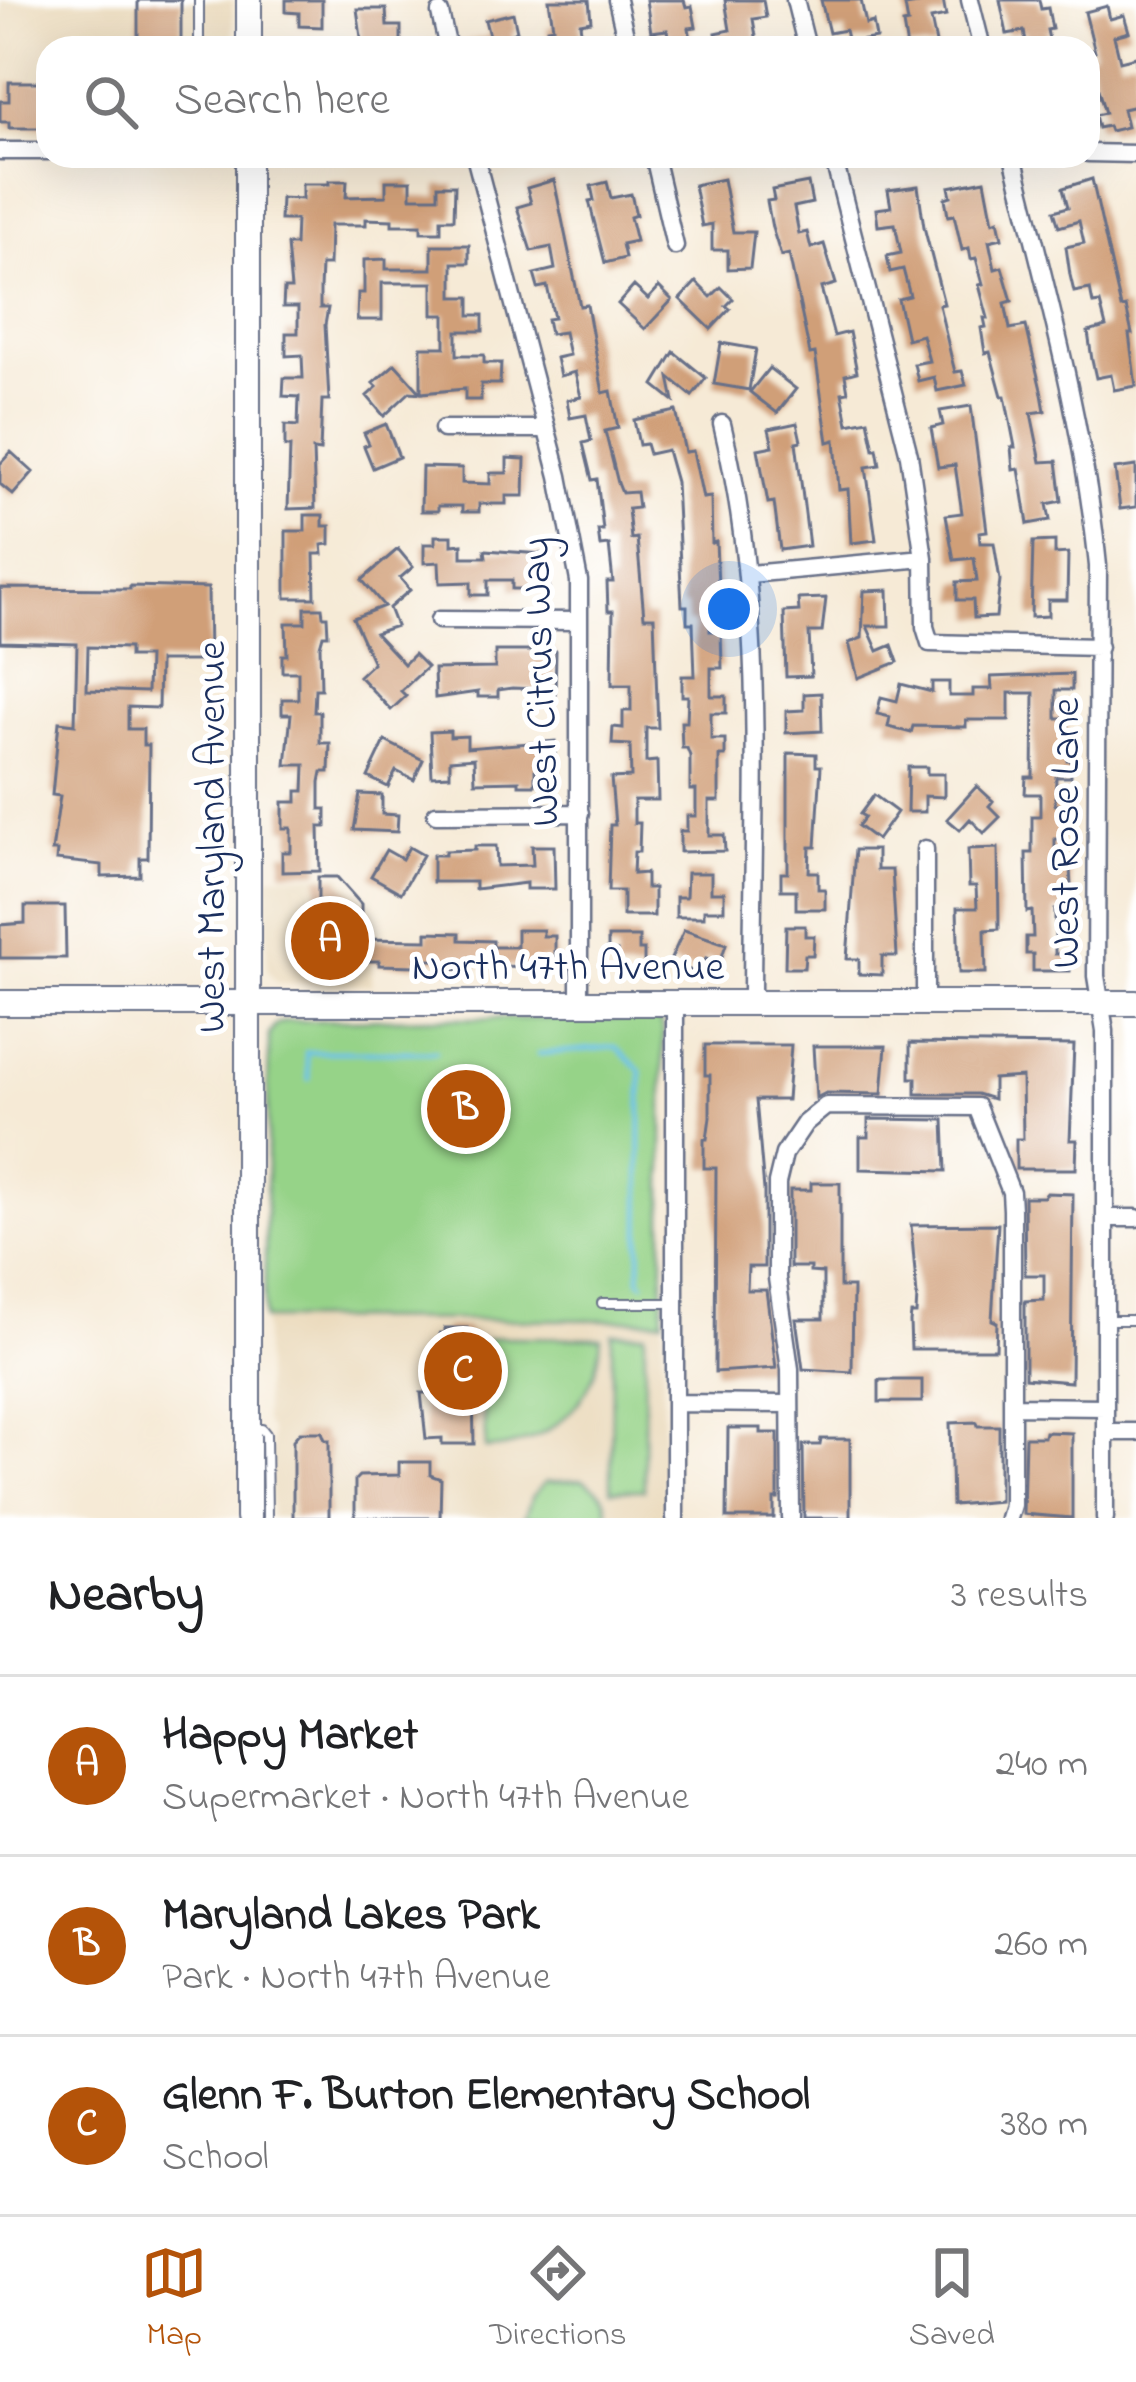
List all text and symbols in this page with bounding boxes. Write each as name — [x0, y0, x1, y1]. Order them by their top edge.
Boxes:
search box — [36, 36, 1100, 168]
icon: search — [78, 69, 144, 135]
text: Search here — [174, 69, 390, 135]
street label: West Citrus Way — [507, 536, 578, 828]
your location — [699, 579, 759, 639]
street label: West Maryland Avenue — [183, 641, 244, 1033]
street label: West Rose Lane — [1037, 697, 1098, 968]
pin: A — [291, 896, 369, 986]
street label: North 47th Avenue — [412, 938, 724, 999]
pin: B — [427, 1064, 505, 1154]
pin: C — [424, 1326, 502, 1416]
text: Nearby — [48, 1559, 204, 1634]
text: 3 results — [951, 1568, 1088, 1625]
text: Happy Market — [162, 1704, 418, 1770]
text: A — [75, 1737, 99, 1794]
text: 240 m — [996, 1737, 1088, 1794]
text: Supermarket · North 47th Avenue — [162, 1770, 689, 1827]
text: Maryland Lakes Park — [162, 1884, 539, 1950]
text: B — [74, 1917, 100, 1974]
text: 260 m — [995, 1917, 1088, 1974]
text: Park · North 47th Avenue — [162, 1950, 550, 2007]
text: Glenn F. Burton Elementary School — [162, 2064, 810, 2130]
text: C — [76, 2097, 98, 2154]
text: 380 m — [1000, 2097, 1088, 2154]
text: School — [162, 2130, 269, 2187]
tab: Map — [141, 2240, 207, 2360]
tab: Directions — [489, 2240, 626, 2360]
tab: Saved — [909, 2240, 995, 2360]

